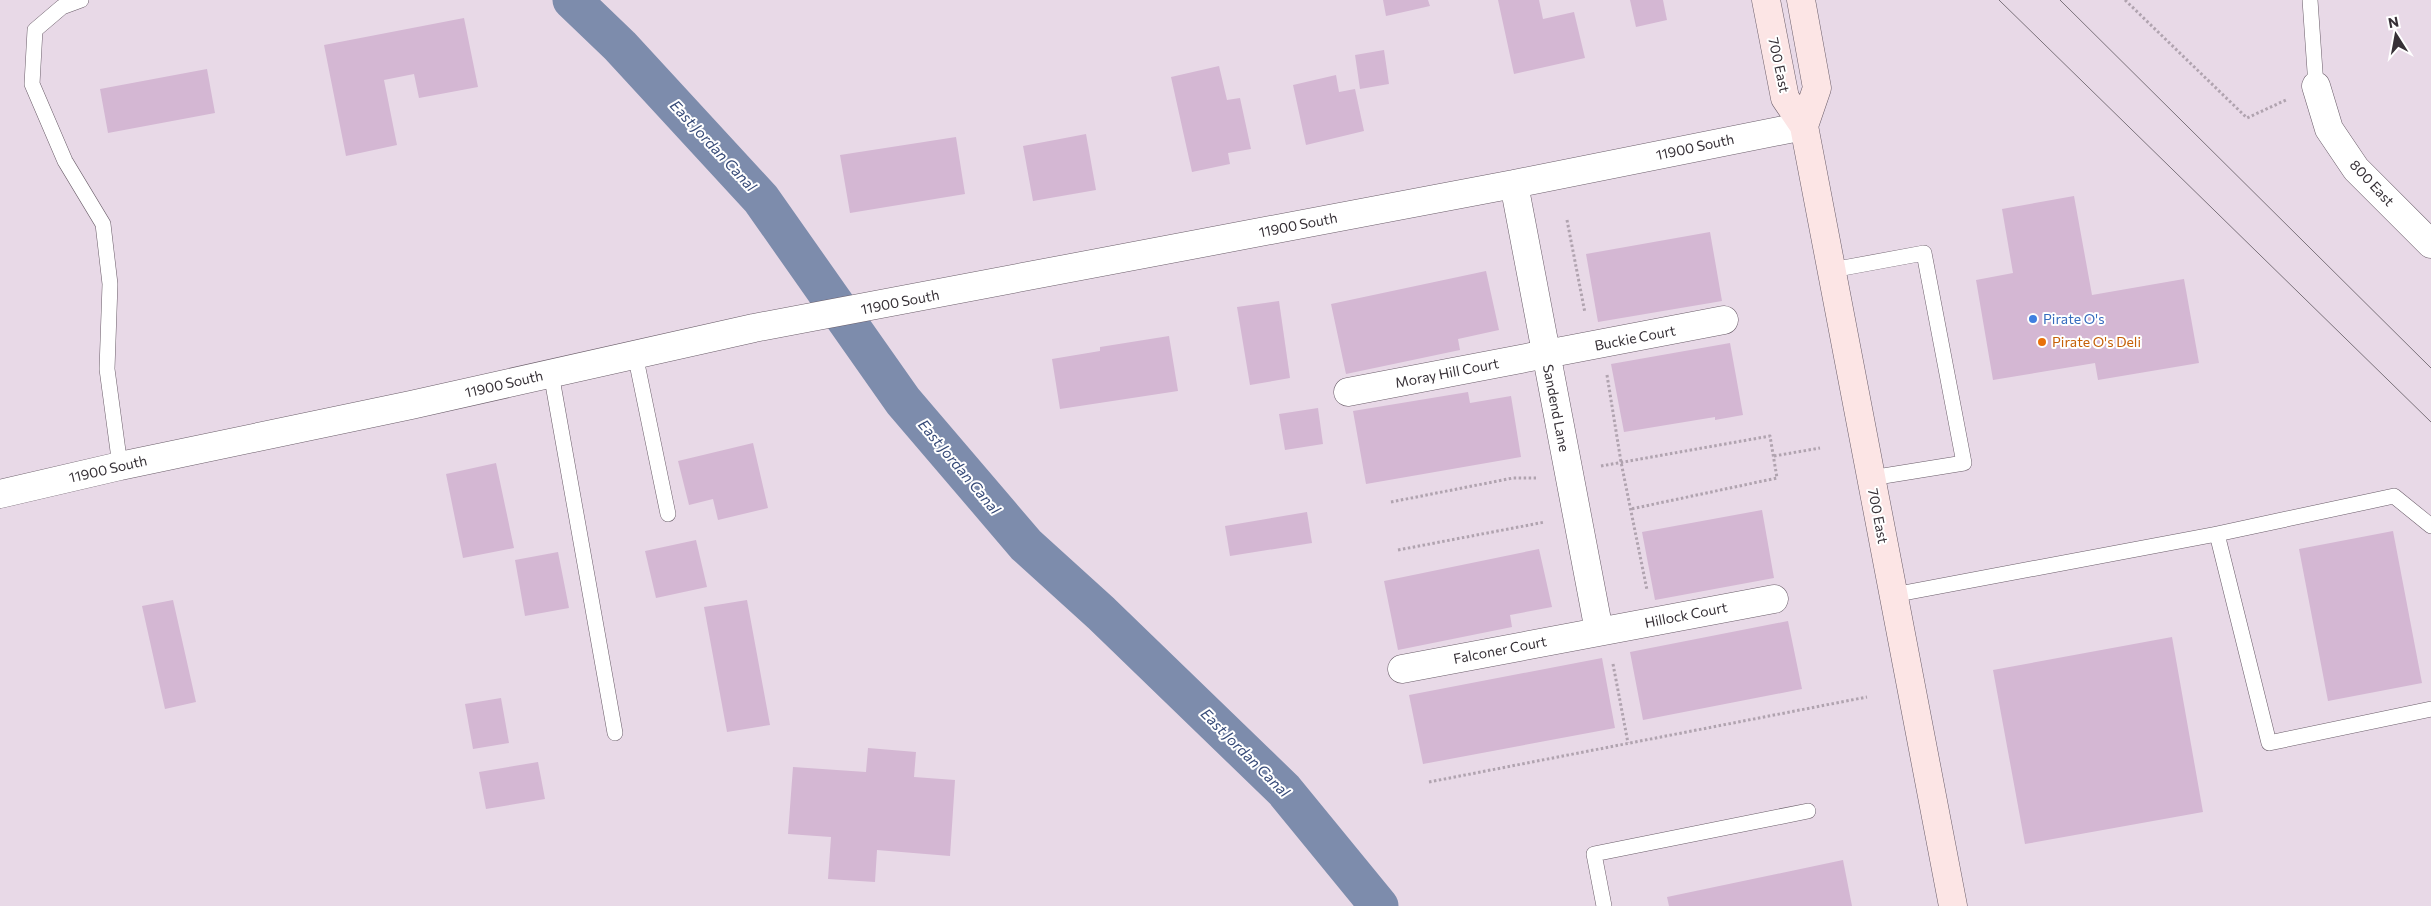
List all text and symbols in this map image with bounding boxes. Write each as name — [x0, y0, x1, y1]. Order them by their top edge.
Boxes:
north arrow — [2371, 10, 2421, 60]
text: N — [2387, 12, 2400, 31]
street label: 700 East — [1765, 36, 1794, 94]
water label: East Jordan Canal — [667, 96, 761, 195]
street label: 11900 South — [1654, 130, 1736, 163]
street label: 800 East — [2347, 156, 2398, 210]
street label: 11900 South — [1257, 209, 1339, 240]
street label: 11900 South — [859, 286, 941, 317]
place label: Pirate O's — [2043, 310, 2105, 327]
marker: Pirate O's — [2027, 313, 2039, 325]
street label: Buckie Court — [1593, 321, 1677, 354]
place label: Pirate O's Deli — [2052, 333, 2141, 350]
marker: Pirate O's Deli — [2036, 336, 2048, 348]
street label: Moray Hill Court — [1394, 354, 1500, 391]
street label: Sandend Lane — [1540, 363, 1573, 453]
street label: 11900 South — [463, 366, 545, 401]
water label: East Jordan Canal — [915, 415, 1005, 518]
street label: 11900 South — [67, 451, 149, 486]
street label: 700 East — [1865, 487, 1892, 545]
street label: Hillock Court — [1643, 598, 1729, 631]
street label: Falconer Court — [1452, 632, 1548, 667]
water label: East Jordan Canal — [1198, 704, 1295, 801]

